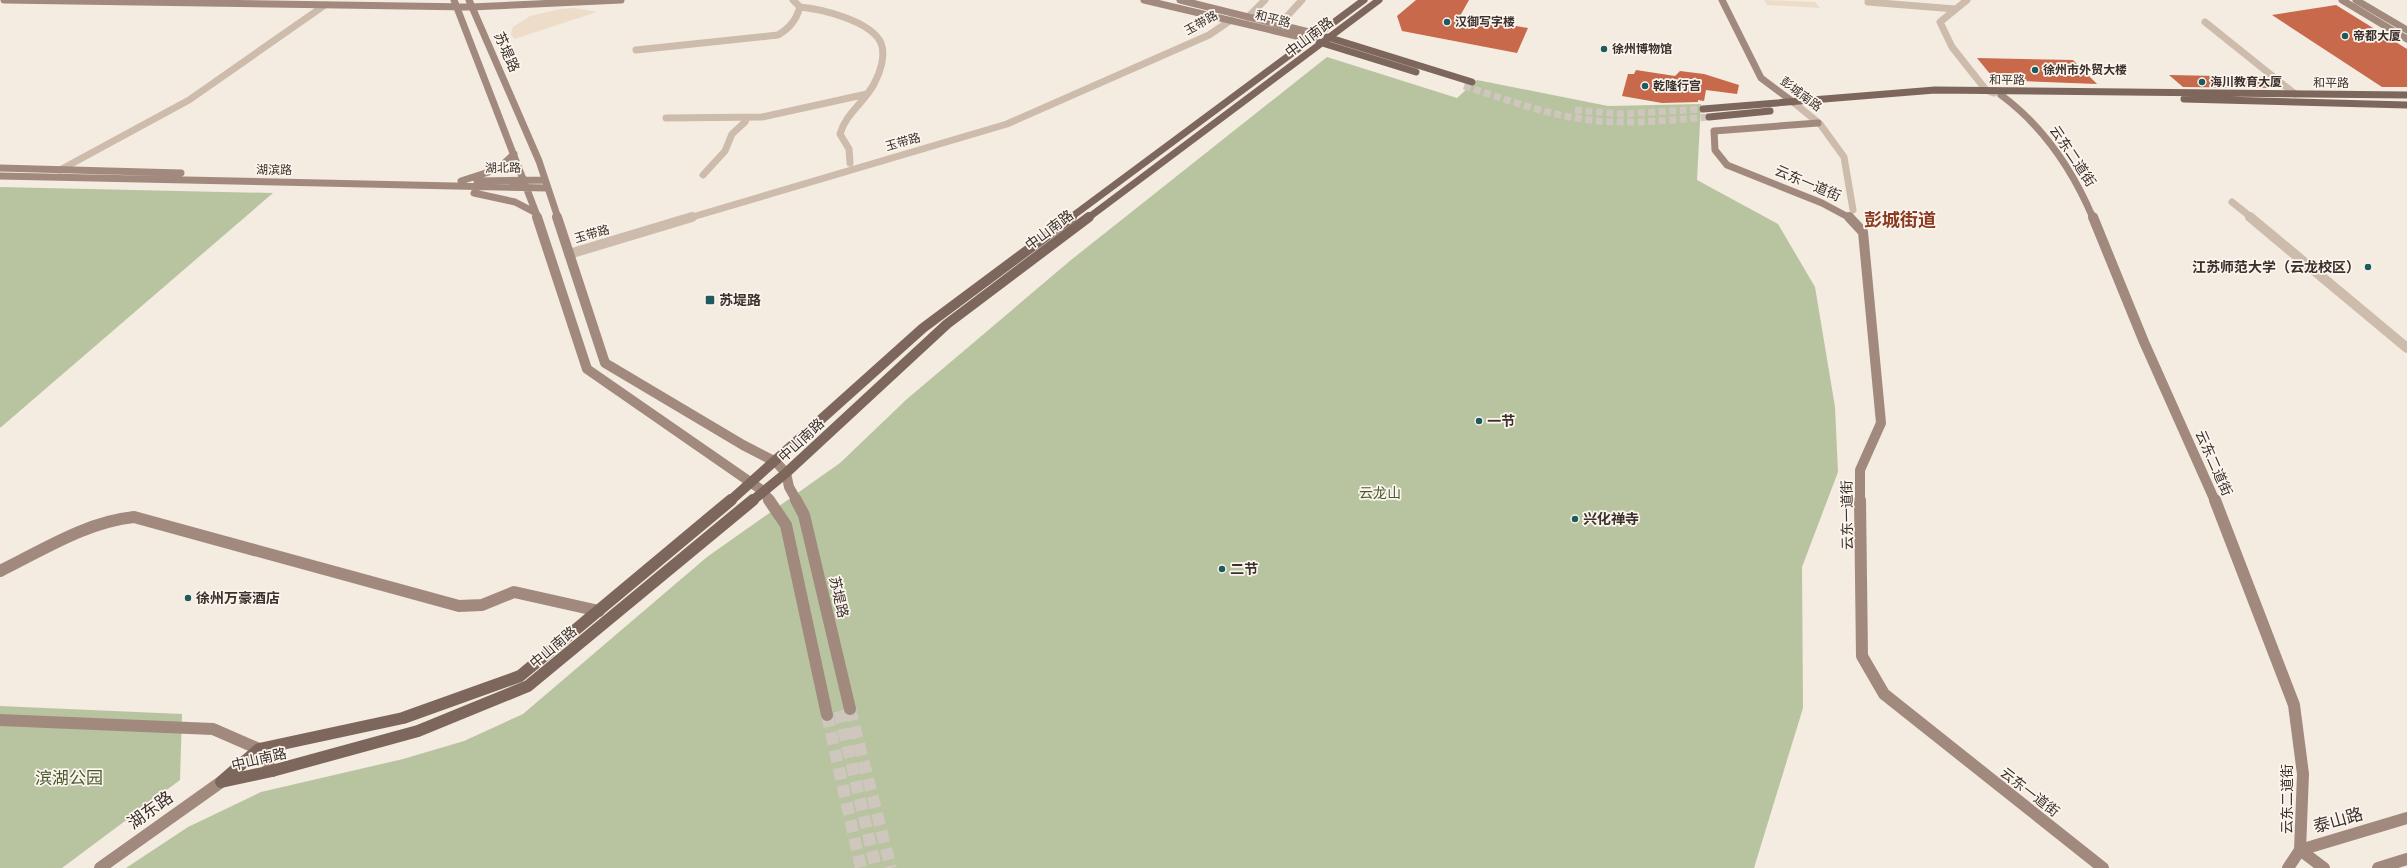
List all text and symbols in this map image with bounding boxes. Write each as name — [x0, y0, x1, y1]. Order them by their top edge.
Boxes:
street label: 玉带路 — [1181, 6, 1221, 40]
street label: 和平路 — [1253, 6, 1293, 32]
street label: 中山南路 — [1281, 12, 1337, 62]
place label: 汉御写字楼 — [1455, 13, 1515, 31]
marker: 汉御写字楼 — [1442, 17, 1452, 27]
place label: 帝都大厦 — [2353, 27, 2401, 45]
street label: 苏堤路 — [489, 29, 525, 75]
marker: 帝都大厦 — [2340, 31, 2350, 41]
place label: 徐州博物馆 — [1612, 40, 1672, 58]
marker: 徐州博物馆 — [1599, 44, 1609, 54]
place label: 徐州市外贸大楼 — [2043, 61, 2127, 79]
marker: 徐州市外贸大楼 — [2030, 65, 2040, 75]
street label: 和平路 — [1989, 71, 2025, 89]
street label: 彭城南路 — [1776, 72, 1826, 116]
place label: 海川教育大厦 — [2210, 73, 2282, 91]
street label: 和平路 — [2313, 74, 2349, 92]
place label: 乾隆行宫 — [1653, 77, 1701, 95]
marker: 海川教育大厦 — [2197, 77, 2207, 87]
marker: 乾隆行宫 — [1640, 81, 1650, 91]
street label: 云东二道街 — [2045, 121, 2101, 191]
street label: 玉带路 — [883, 128, 923, 156]
street label: 湖北路 — [485, 159, 521, 177]
street label: 云东一道街 — [1772, 160, 1844, 206]
street label: 湖滨路 — [256, 161, 292, 179]
street label: 中山南路 — [1021, 205, 1077, 255]
district label: 彭城街道 — [1864, 207, 1936, 233]
street label: 玉带路 — [572, 220, 612, 248]
place label: 江苏师范大学（云龙校区） — [2192, 257, 2360, 277]
marker: 江苏师范大学（云龙校区） — [2363, 262, 2373, 272]
place label: 苏堤路 — [719, 290, 761, 310]
marker: 苏堤路 — [704, 294, 716, 306]
place label: 一节 — [1487, 411, 1515, 431]
street label: 中山南路 — [774, 414, 828, 466]
marker: 一节 — [1474, 416, 1484, 426]
street label: 云东二道街 — [2191, 427, 2237, 499]
street label: 云东一道街 — [1836, 480, 1858, 550]
park label: 云龙山 — [1359, 483, 1401, 503]
place label: 兴化禅寺 — [1583, 509, 1639, 529]
marker: 兴化禅寺 — [1570, 514, 1580, 524]
place label: 二节 — [1230, 559, 1258, 579]
marker: 二节 — [1217, 564, 1227, 574]
street label: 苏堤路 — [825, 574, 853, 620]
place label: 徐州万豪酒店 — [196, 588, 280, 608]
marker: 徐州万豪酒店 — [183, 593, 193, 603]
street label: 中山南路 — [525, 621, 581, 673]
street label: 中山南路 — [229, 743, 289, 775]
street label: 云东一道街 — [1996, 763, 2064, 821]
street label: 云东二道街 — [2277, 764, 2297, 834]
park label: 滨湖公园 — [35, 766, 103, 790]
street label: 湖东路 — [122, 785, 178, 835]
street label: 泰山路 — [2310, 801, 2366, 839]

